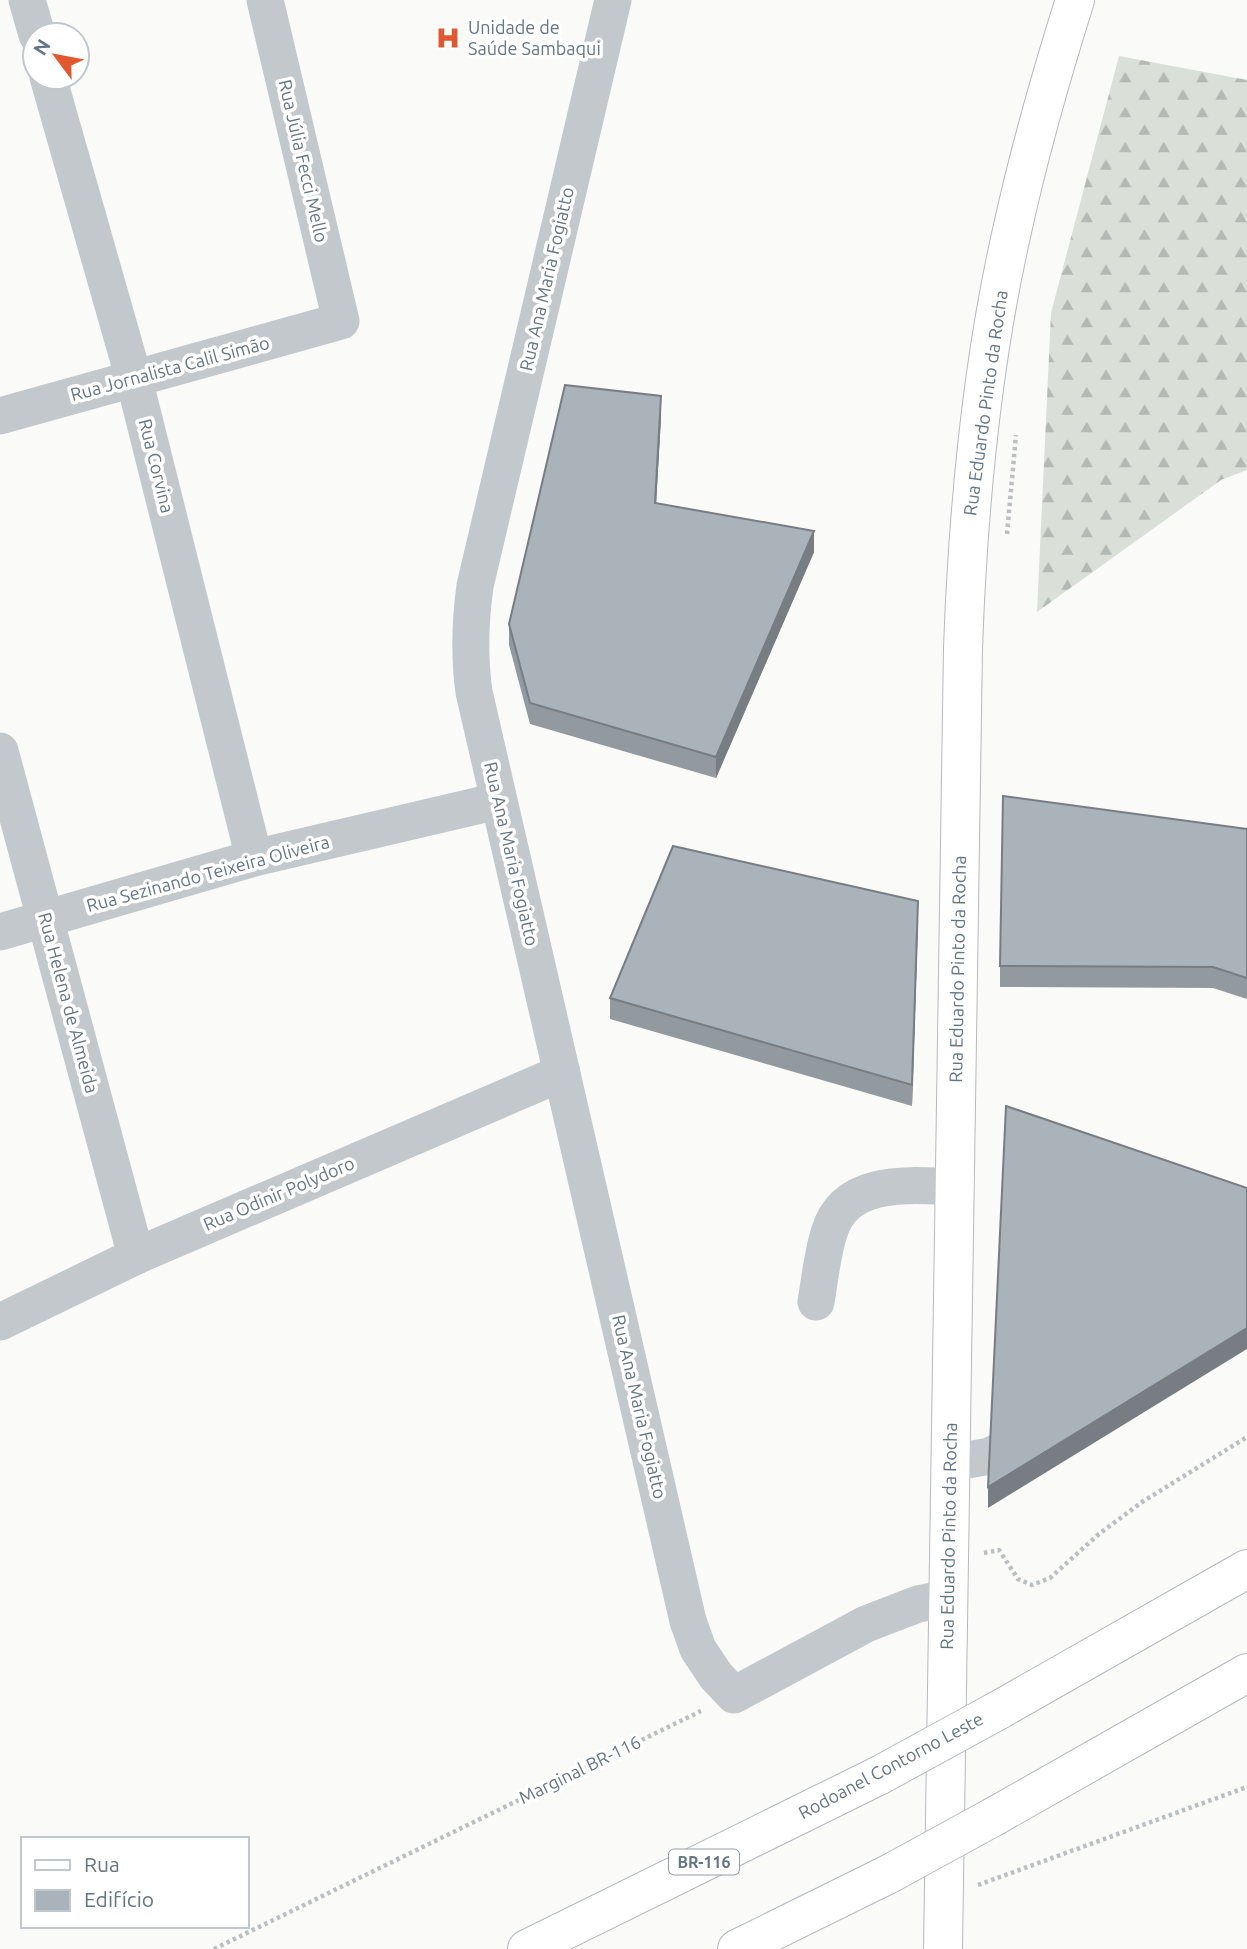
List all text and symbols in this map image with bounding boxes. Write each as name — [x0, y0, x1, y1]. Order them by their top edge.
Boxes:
place label: Unidade de Saúde Sambaqui — [468, 17, 601, 58]
north arrow — [21, 21, 91, 91]
hospital icon: Unidade de Saúde Sambaqui — [434, 24, 462, 52]
text: N — [28, 35, 55, 59]
street label: Rua Júlia Fecci Mello — [275, 77, 332, 244]
street label: Rua Ana Maria Fogiatto — [515, 185, 577, 373]
street label: Rua Eduardo Pinto da Rocha — [959, 289, 1011, 517]
street label: Rua Jornalista Calil Simão — [68, 332, 271, 404]
street label: Rua Corvina — [136, 417, 178, 515]
street label: Rua Ana Maria Fogiatto — [481, 760, 543, 948]
street label: Rua Sezinando Teixeira Oliveira — [84, 831, 331, 915]
street label: Rua Eduardo Pinto da Rocha — [945, 855, 969, 1083]
street label: Rua Helena de Almeida — [35, 910, 103, 1095]
street label: Rua Odinir Polydoro — [200, 1152, 357, 1234]
street label: Rua Ana Maria Fogiatto — [609, 1313, 671, 1501]
street label: Rua Eduardo Pinto da Rocha — [936, 1422, 960, 1650]
street label: Rodoanel Contorno Leste — [795, 1708, 986, 1822]
street label: Marginal BR-116 — [515, 1731, 644, 1807]
legend — [21, 1837, 248, 1928]
road number: BR-116 — [669, 1850, 739, 1874]
text: Rua — [84, 1852, 120, 1876]
text: Edifício — [84, 1887, 154, 1911]

